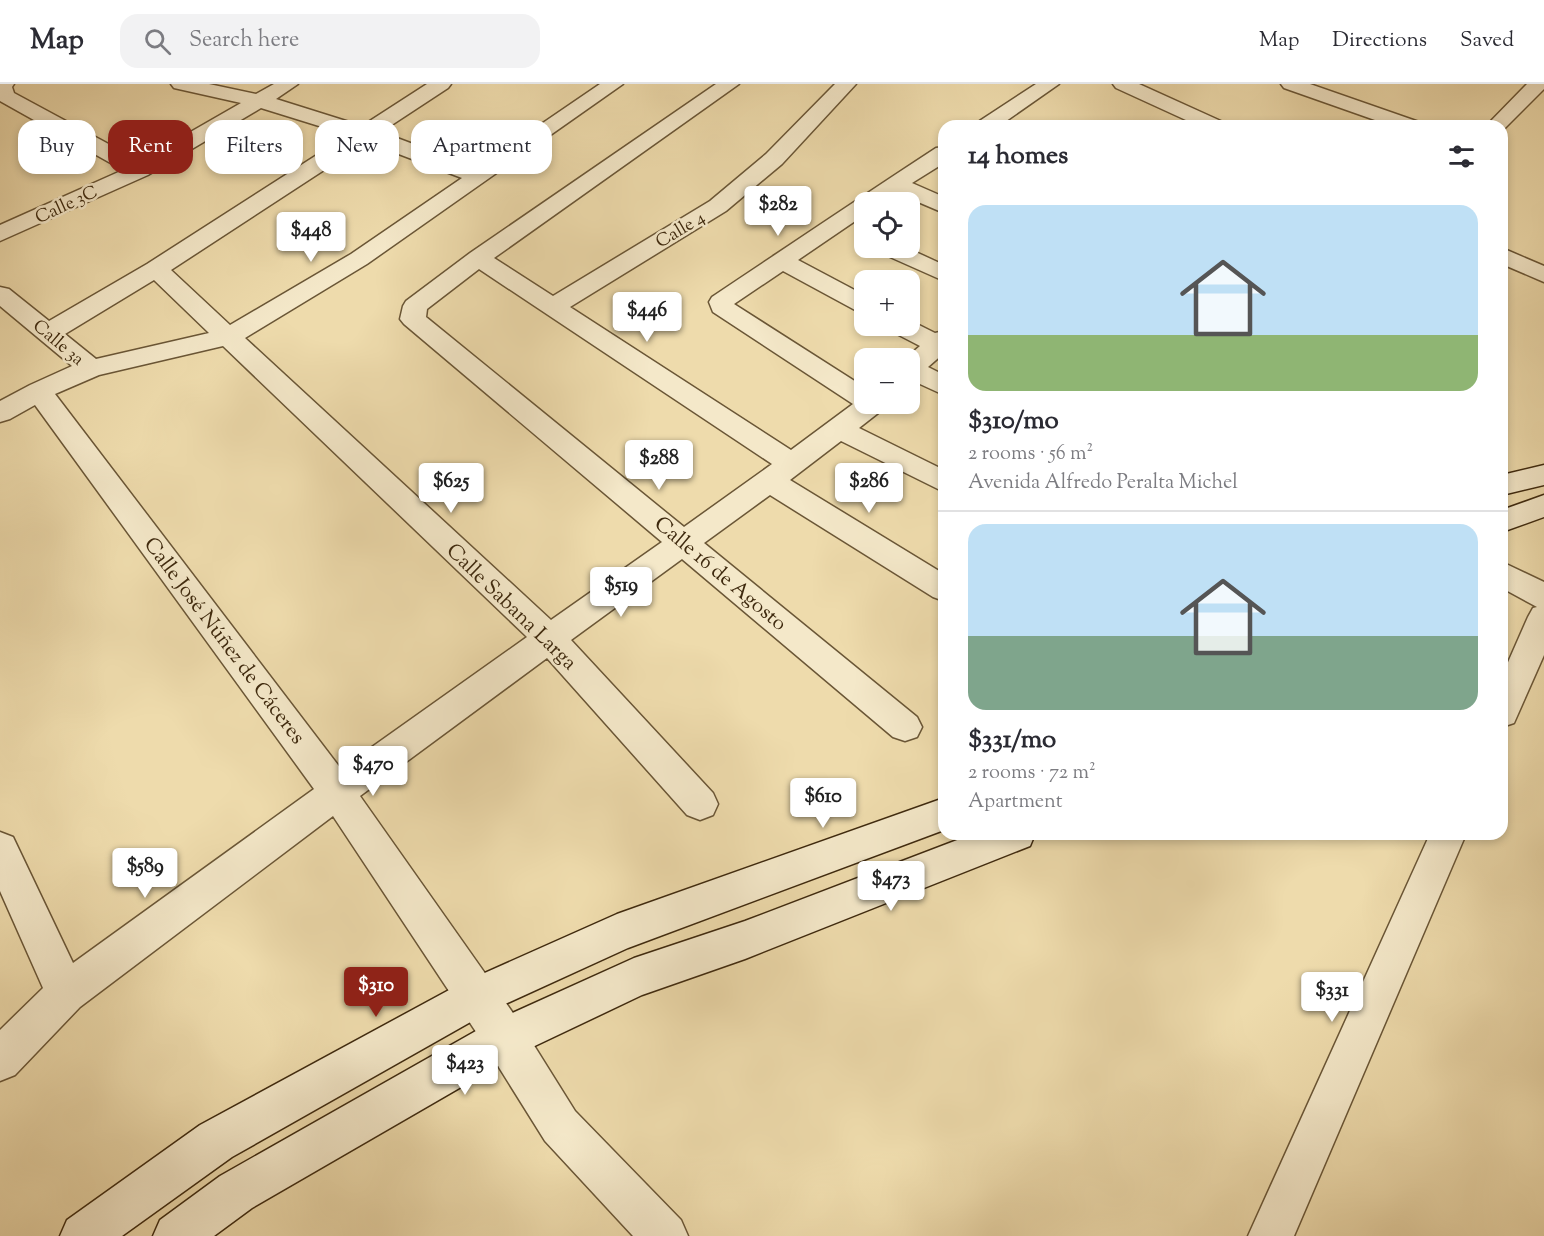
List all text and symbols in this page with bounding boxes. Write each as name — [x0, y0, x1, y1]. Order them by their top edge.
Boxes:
search box — [120, 14, 540, 68]
text: Map — [30, 21, 84, 61]
icon: search — [141, 25, 174, 58]
text: Search here — [189, 25, 299, 57]
text: Map — [1259, 26, 1299, 56]
text: Directions — [1332, 26, 1427, 56]
text: Saved — [1460, 26, 1514, 56]
chip: Buy — [18, 120, 96, 174]
chip: Rent — [108, 120, 193, 174]
chip: Filters — [205, 120, 303, 174]
chip: New — [315, 120, 399, 174]
chip: Apartment — [411, 120, 552, 174]
text: 14 homes — [968, 138, 1068, 175]
icon: filters — [1445, 140, 1478, 173]
street label: Calle 3C — [31, 180, 102, 232]
pin: $282 — [742, 186, 814, 237]
text: $282 — [758, 191, 798, 220]
map controls — [854, 192, 920, 414]
button: locate — [854, 192, 920, 258]
street label: Calle 4 — [651, 206, 711, 256]
pin: $448 — [275, 212, 347, 263]
text: $448 — [291, 217, 331, 246]
icon: home — [1169, 244, 1277, 352]
button: + — [854, 270, 920, 336]
pin: $446 — [611, 292, 683, 343]
text: $446 — [627, 297, 667, 326]
street label: Calle 3a — [26, 314, 89, 373]
button: − — [854, 348, 920, 414]
text: $310/mo — [968, 403, 1059, 440]
pin: $288 — [623, 440, 695, 491]
text: 2 rooms · 56 m² — [968, 440, 1093, 469]
text: $288 — [639, 445, 679, 474]
pin: $625 — [415, 463, 487, 514]
pin: $286 — [833, 463, 905, 514]
text: $625 — [433, 468, 469, 497]
text: $286 — [849, 468, 889, 497]
text: Avenida Alfredo Peralta Michel — [968, 469, 1238, 498]
street label: Calle 16 de Agosto — [647, 510, 793, 639]
street label: Calle José Núñez de Cáceres — [135, 531, 311, 751]
street label: Calle Sabana Larga — [438, 537, 583, 678]
icon: home — [1169, 563, 1277, 671]
pin: $519 — [585, 567, 657, 618]
text: $519 — [604, 572, 638, 601]
text: $331/mo — [968, 722, 1056, 759]
pin: $470 — [337, 746, 409, 797]
text: $470 — [353, 751, 393, 780]
text: 2 rooms · 72 m² — [968, 759, 1096, 788]
pin: $610 — [787, 778, 859, 829]
text: $610 — [804, 783, 842, 812]
text: Apartment — [968, 788, 1063, 817]
pin: $589 — [109, 848, 181, 899]
text: $589 — [126, 853, 164, 882]
pin: $473 — [855, 861, 927, 912]
text: $473 — [872, 866, 910, 895]
pin: $310 — [340, 967, 412, 1018]
text: $310 — [358, 972, 394, 1001]
pin: $331 — [1296, 972, 1368, 1023]
text: $331 — [1315, 977, 1349, 1006]
pin: $423 — [429, 1045, 501, 1096]
text: $423 — [446, 1050, 484, 1079]

